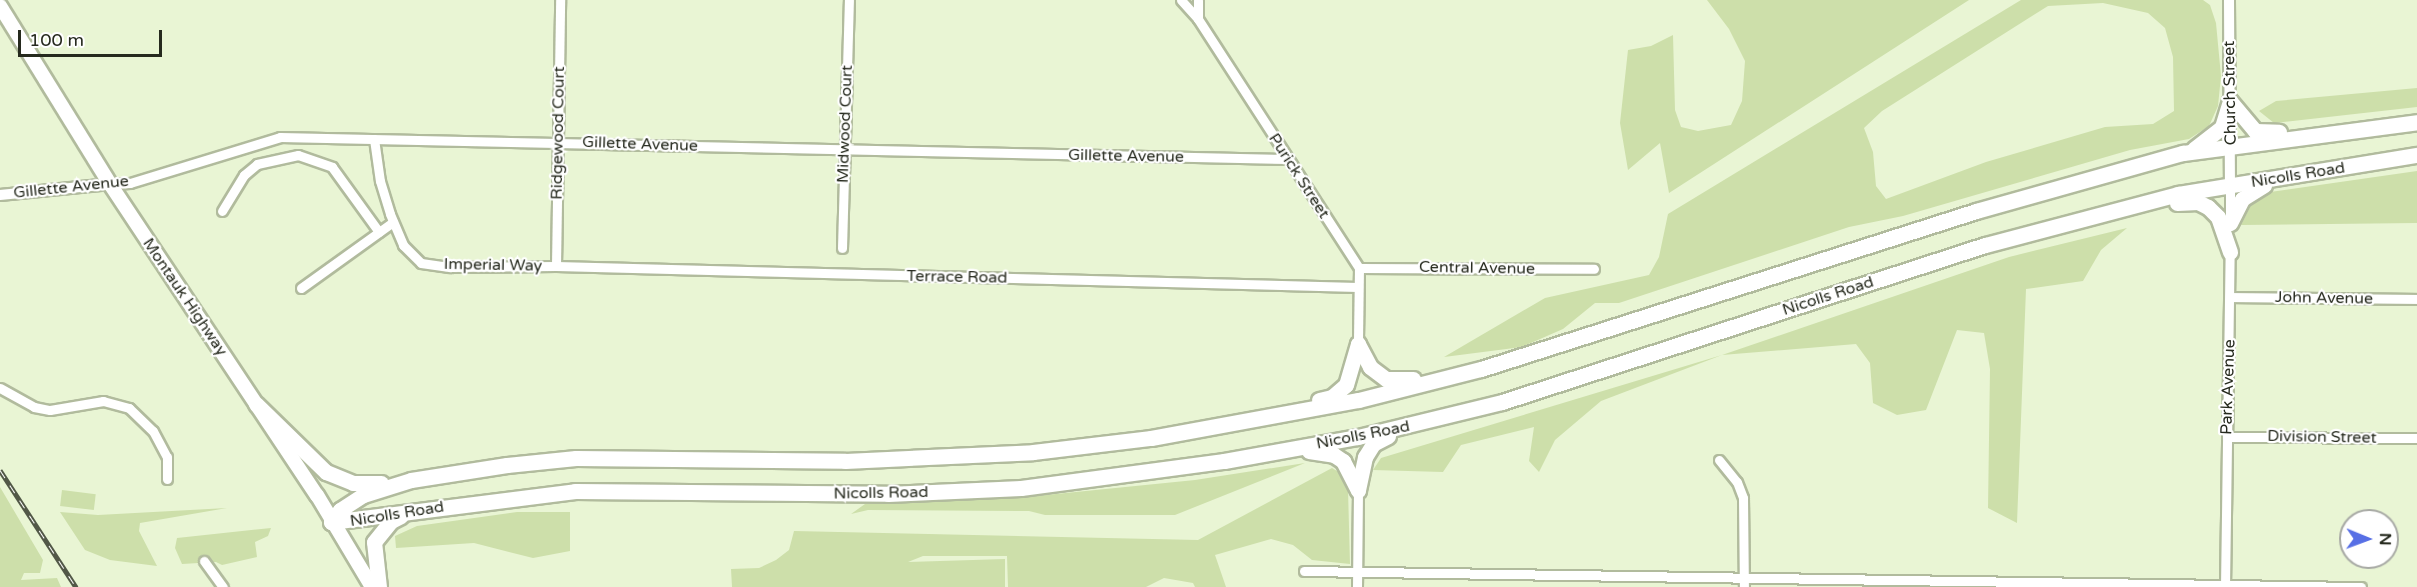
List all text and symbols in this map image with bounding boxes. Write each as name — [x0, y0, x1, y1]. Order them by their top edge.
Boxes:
scale bar — [21, 18, 165, 56]
text: 100 m — [29, 29, 84, 51]
street label: Church Street — [2219, 41, 2241, 145]
street label: Midwood Court — [833, 65, 857, 183]
street label: Ridgewood Court — [547, 66, 569, 200]
street label: Purick Street — [1264, 130, 1334, 222]
street label: Gillette Avenue — [582, 132, 698, 156]
street label: Gillette Avenue — [1068, 145, 1184, 167]
street label: Nicolls Road — [2250, 158, 2346, 192]
street label: Gillette Avenue — [12, 171, 130, 203]
street label: Montauk Highway — [139, 235, 231, 359]
street label: Imperial Way — [444, 255, 542, 275]
street label: Central Avenue — [1419, 257, 1535, 279]
street label: Terrace Road — [906, 267, 1008, 287]
street label: Nicolls Road — [1780, 272, 1876, 320]
street label: John Avenue — [2275, 288, 2373, 308]
street label: Park Avenue — [2217, 339, 2239, 435]
street label: Nicolls Road — [1315, 417, 1411, 453]
street label: Division Street — [2267, 426, 2377, 448]
street label: Nicolls Road — [833, 483, 929, 503]
street label: Nicolls Road — [349, 497, 445, 531]
north arrow — [2339, 509, 2399, 569]
text: N — [2375, 533, 2395, 546]

